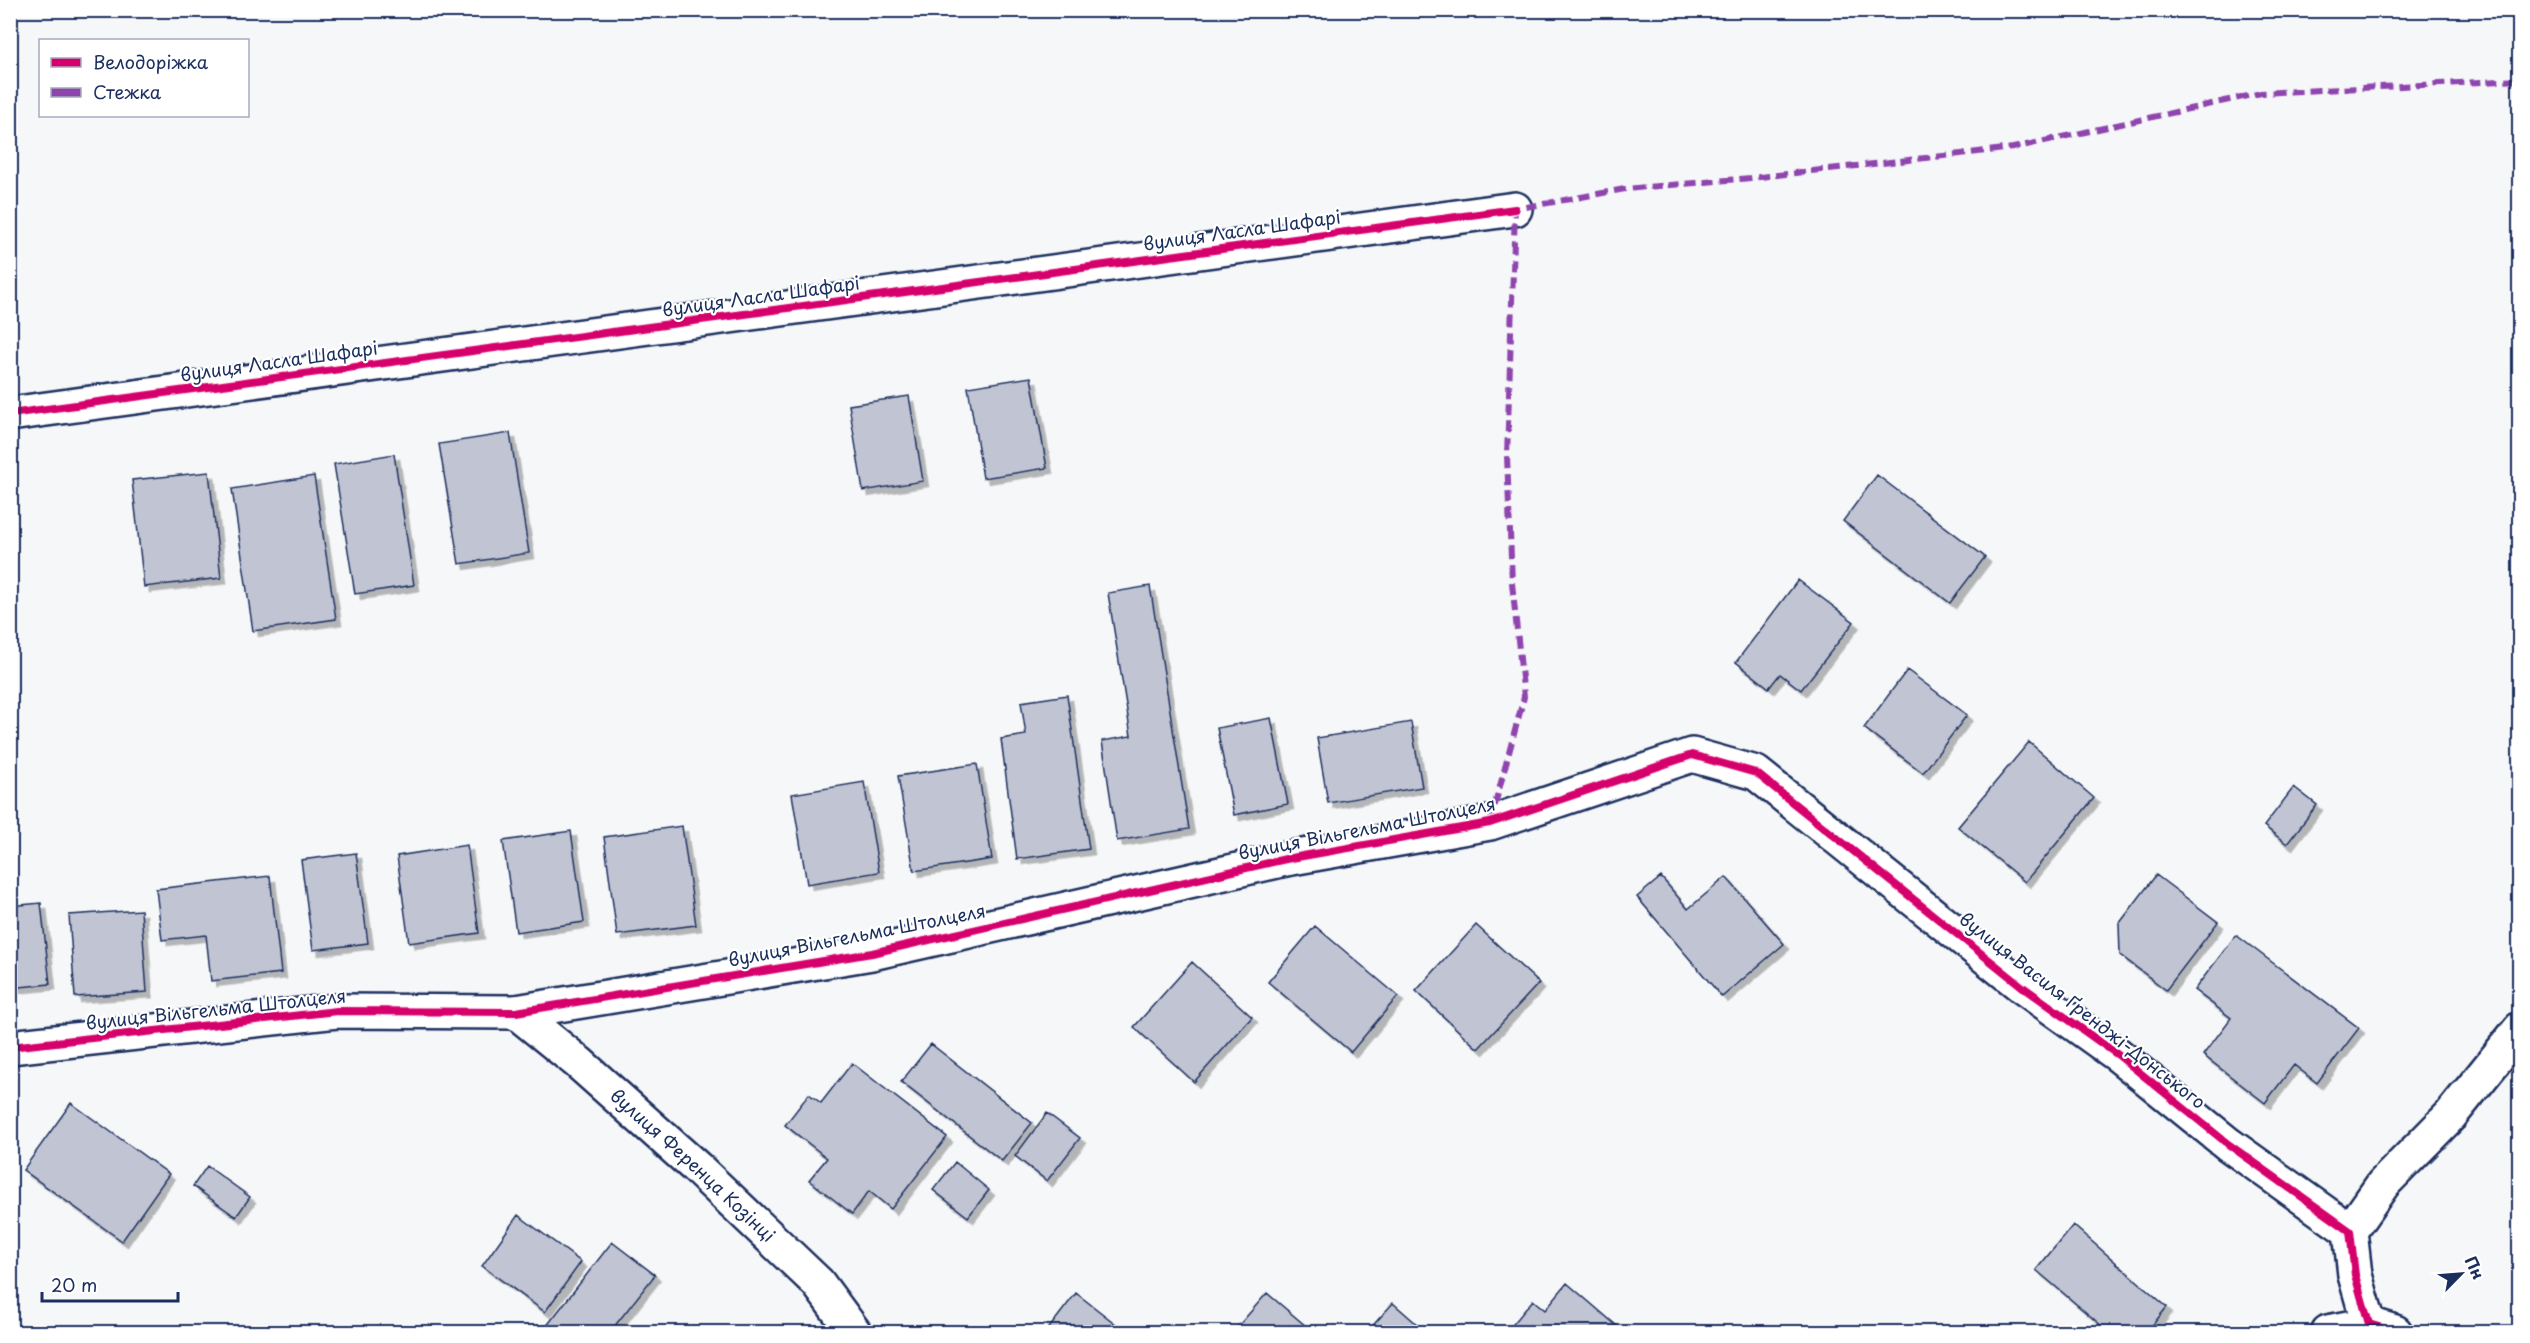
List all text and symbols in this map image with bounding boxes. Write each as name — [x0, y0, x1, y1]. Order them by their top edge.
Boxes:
legend — [39, 39, 249, 117]
text: Велодоріжка — [93, 48, 209, 75]
text: Стежка — [93, 78, 162, 105]
street label: вулиця Ласла Шафарі — [1141, 202, 1342, 257]
street label: вулиця Ласла Шафарі — [660, 268, 861, 323]
street label: вулиця Ласла Шафарі — [178, 333, 379, 388]
street label: вулиця Вільгельма Штолцеля — [1236, 789, 1498, 866]
street label: вулиця Вільгельма Штолцеля — [726, 896, 988, 973]
street label: вулиця Василя Ґренджі-Донського — [1954, 905, 2212, 1115]
street label: вулиця Вільгельма Штолцеля — [84, 981, 347, 1036]
street label: вулиця Ференца Козінці — [605, 1082, 782, 1248]
north arrow — [2431, 1244, 2491, 1304]
text: Пн — [2460, 1252, 2491, 1283]
scale bar — [42, 1265, 178, 1303]
text: 20 m — [51, 1271, 97, 1298]

